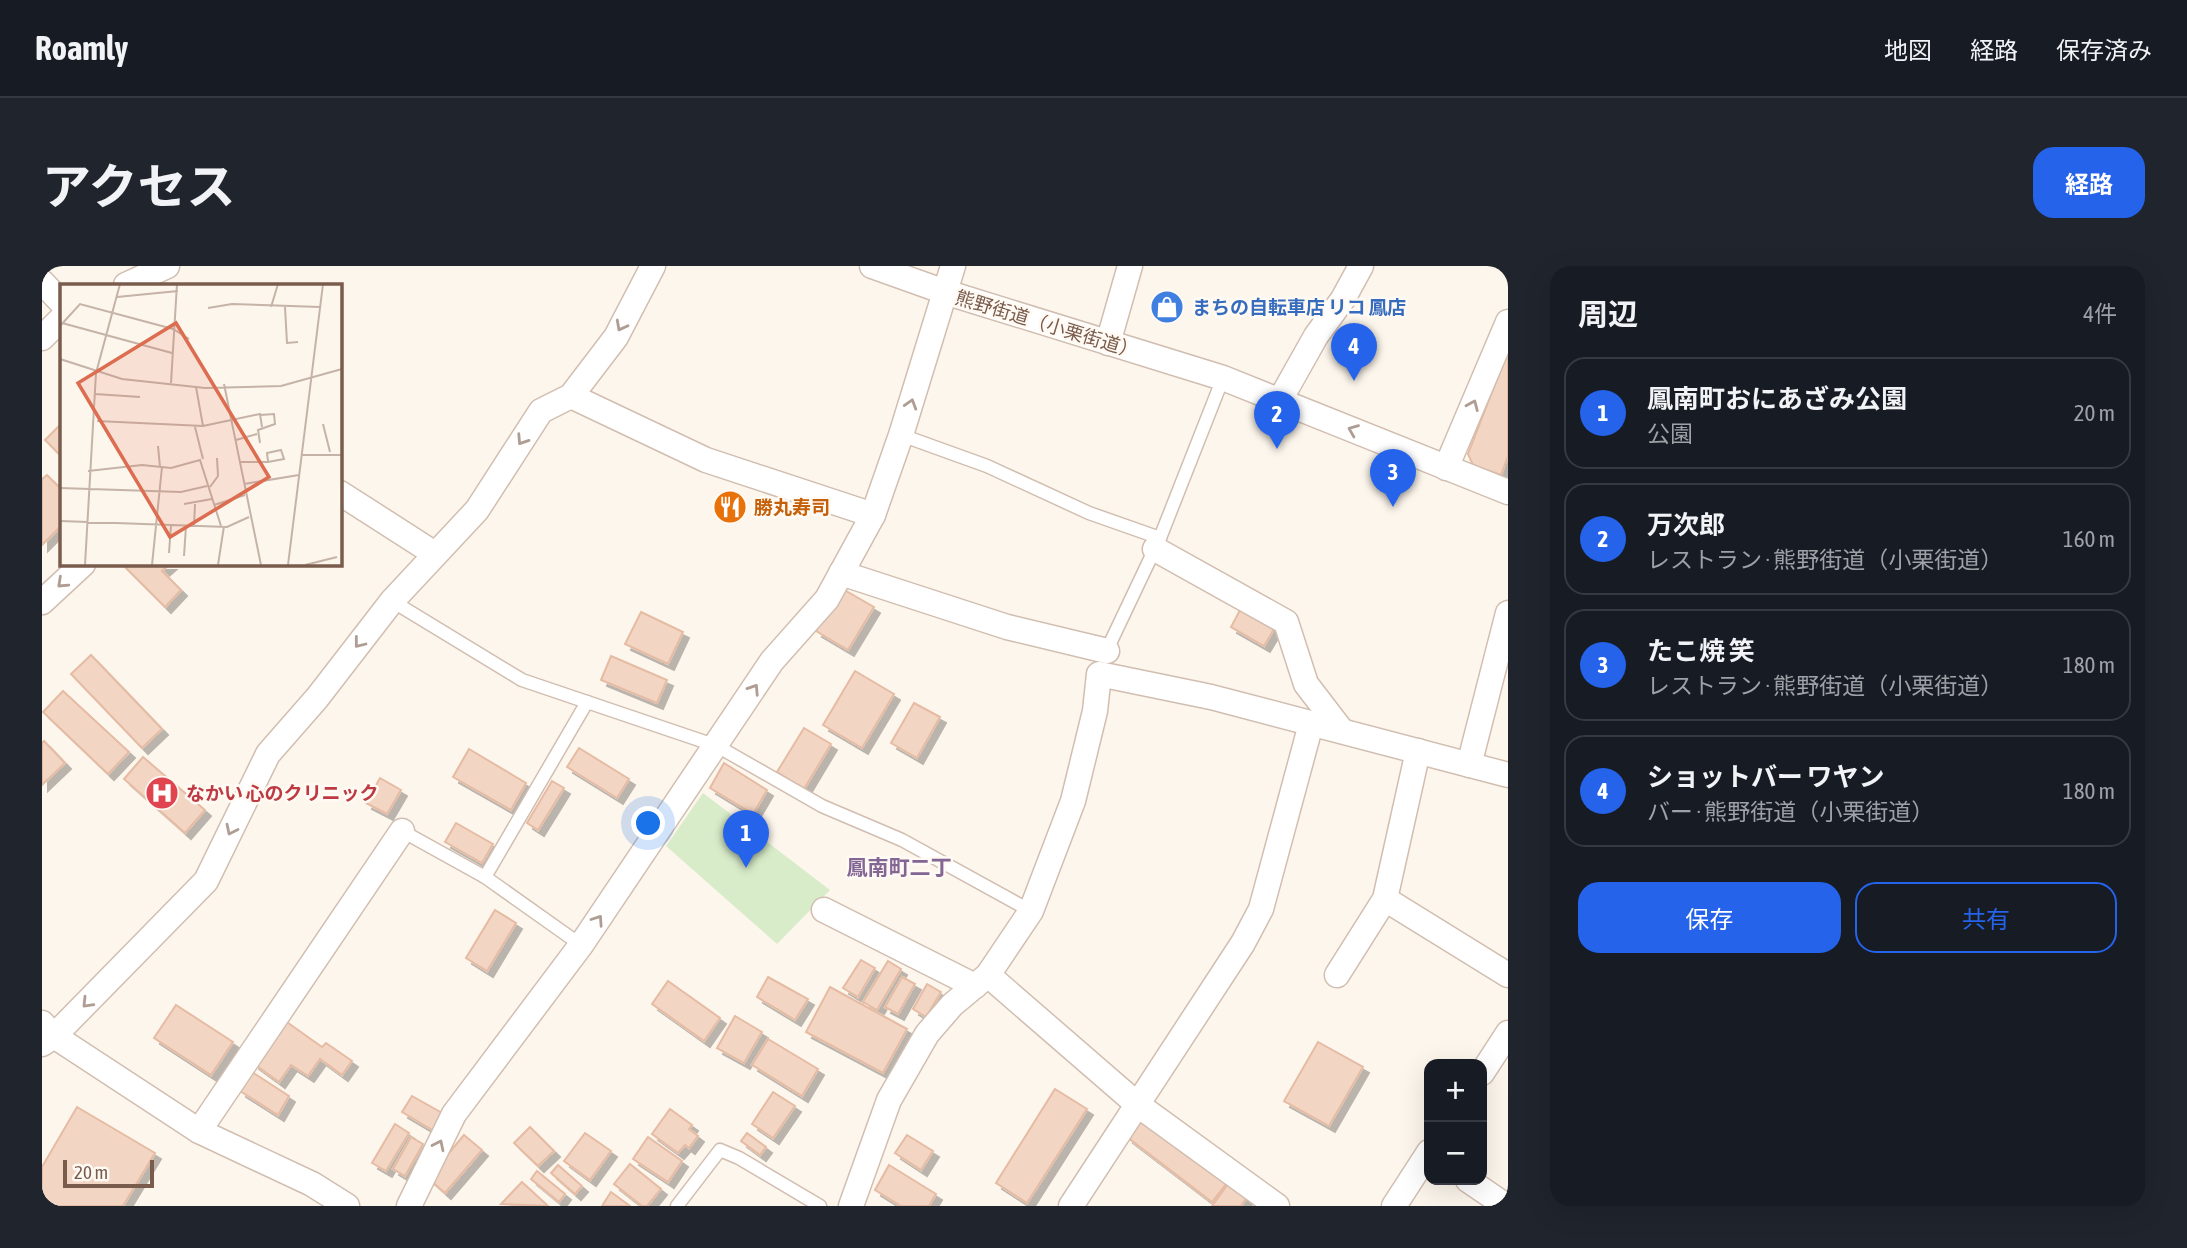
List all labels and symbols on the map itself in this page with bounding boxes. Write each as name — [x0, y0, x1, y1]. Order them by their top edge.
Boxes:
inset map — [60, 284, 341, 565]
street label: 熊野街道（小栗街道） — [953, 286, 1141, 362]
shop icon: まちの自転車店 リコ 鳳店 — [1148, 288, 1186, 326]
place label: まちの自転車店 リコ 鳳店 — [1192, 296, 1406, 318]
one-way arrow — [616, 319, 630, 332]
pin: 4 — [1331, 323, 1377, 381]
pin: 2 — [1254, 391, 1300, 449]
one-way arrow — [902, 398, 917, 410]
one-way arrow — [1465, 400, 1479, 413]
one-way arrow — [1348, 425, 1360, 439]
one-way arrow — [518, 433, 531, 446]
pin: 3 — [1370, 449, 1416, 507]
restaurant icon: 勝丸寿司 — [711, 488, 749, 526]
place label: 勝丸寿司 — [754, 496, 830, 518]
one-way arrow — [58, 574, 71, 587]
one-way arrow — [355, 636, 368, 648]
one-way arrow — [746, 684, 759, 697]
hospital icon: なかい 心のクリニック — [143, 774, 181, 812]
place label: なかい 心のクリニック — [186, 782, 379, 804]
your location — [631, 806, 665, 840]
pin: 1 — [723, 810, 769, 868]
one-way arrow — [226, 823, 240, 835]
district label: 鳳南町二丁 — [847, 855, 952, 879]
one-way arrow — [590, 914, 603, 927]
one-way arrow — [82, 994, 95, 1007]
one-way arrow — [431, 1140, 445, 1152]
scale bar — [63, 1157, 154, 1189]

